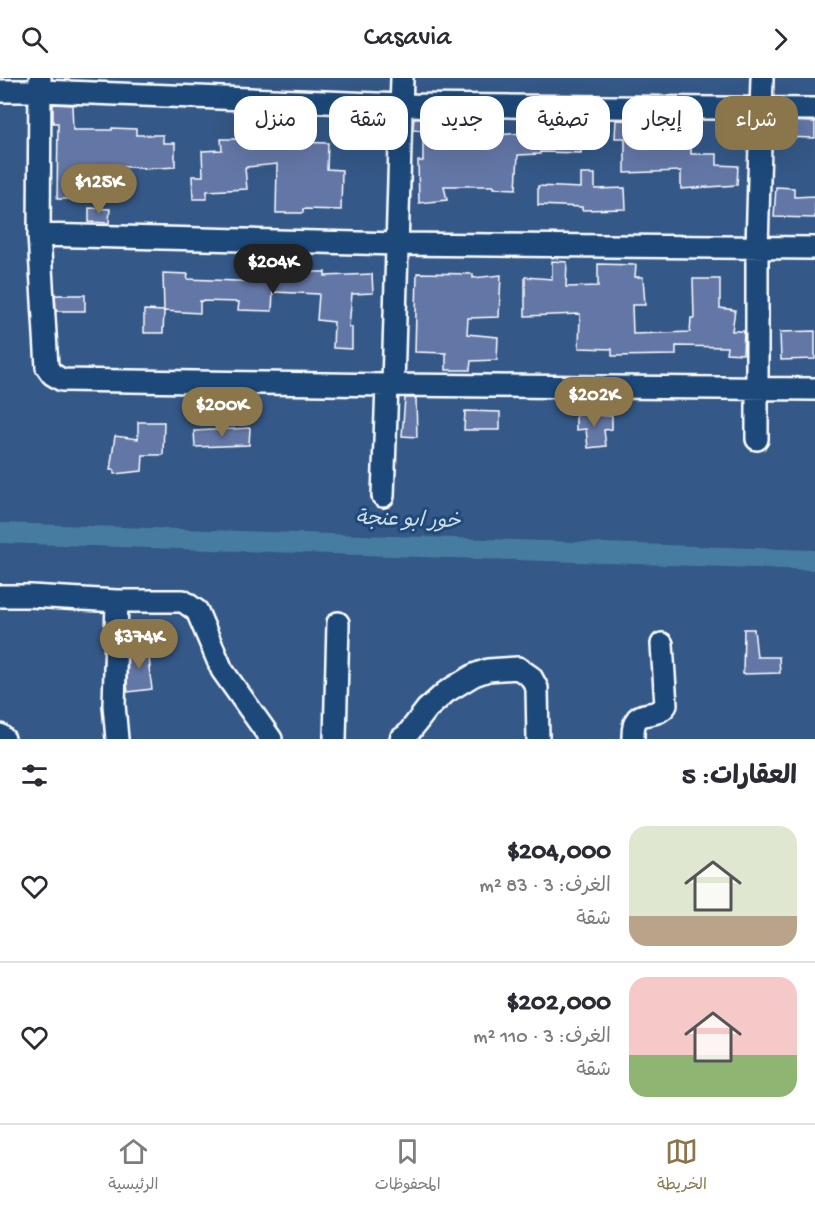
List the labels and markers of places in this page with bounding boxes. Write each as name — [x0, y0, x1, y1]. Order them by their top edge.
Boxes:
pin: $125K — [57, 164, 141, 215]
pin: $204K — [231, 244, 315, 295]
pin: $202K — [552, 377, 636, 428]
pin: $200K — [180, 387, 264, 438]
pin: $374K — [97, 619, 181, 670]

